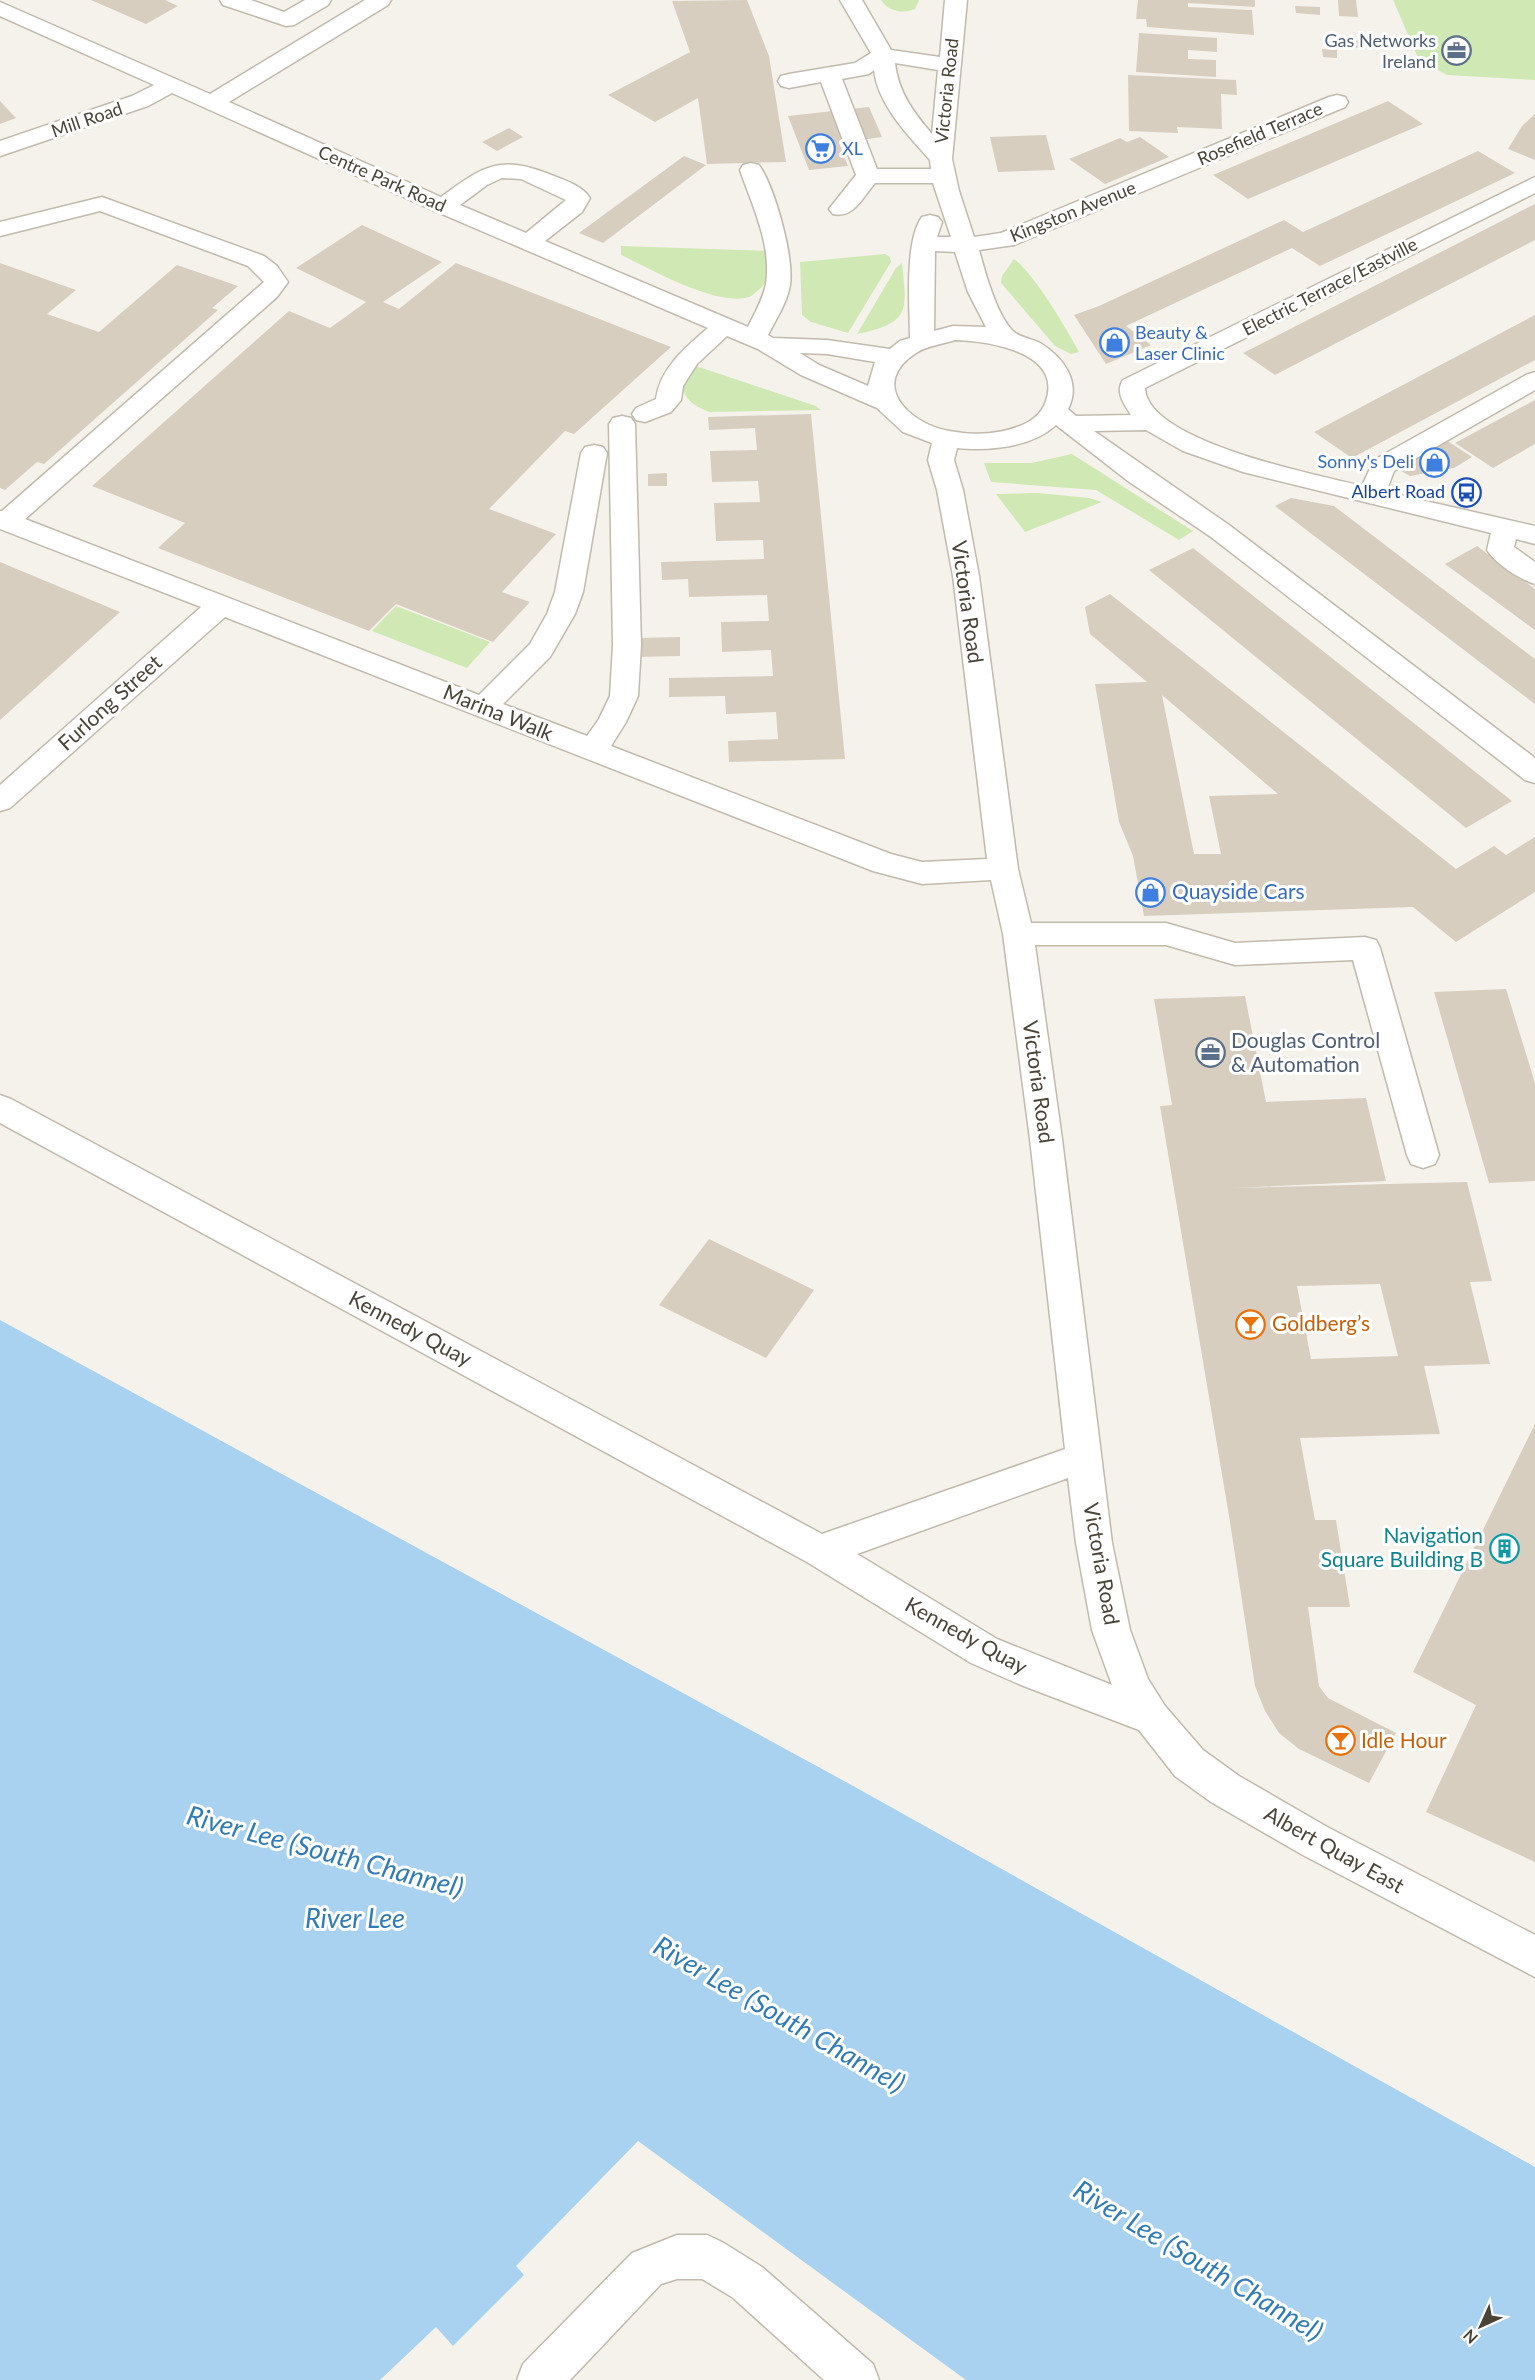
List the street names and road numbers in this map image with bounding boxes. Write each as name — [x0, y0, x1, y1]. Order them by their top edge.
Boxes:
street label: Victoria Road — [930, 37, 962, 145]
street label: Mill Road — [48, 97, 125, 141]
street label: Rosefield Terrace — [1194, 97, 1326, 169]
street label: Centre Park Road — [315, 140, 450, 216]
street label: Kingston Avenue — [1007, 176, 1139, 246]
street label: Electric Terrace/Eastville — [1238, 232, 1421, 340]
street label: Victoria Road — [947, 539, 989, 665]
street label: Furlong Street — [52, 649, 166, 755]
street label: Marina Walk — [440, 678, 557, 745]
street label: Victoria Road — [1018, 1019, 1060, 1145]
street label: Kennedy Quay — [345, 1285, 477, 1371]
street label: Victoria Road — [1079, 1501, 1126, 1627]
street label: Kennedy Quay — [901, 1591, 1032, 1679]
street label: Albert Quay East — [1261, 1800, 1409, 1898]

